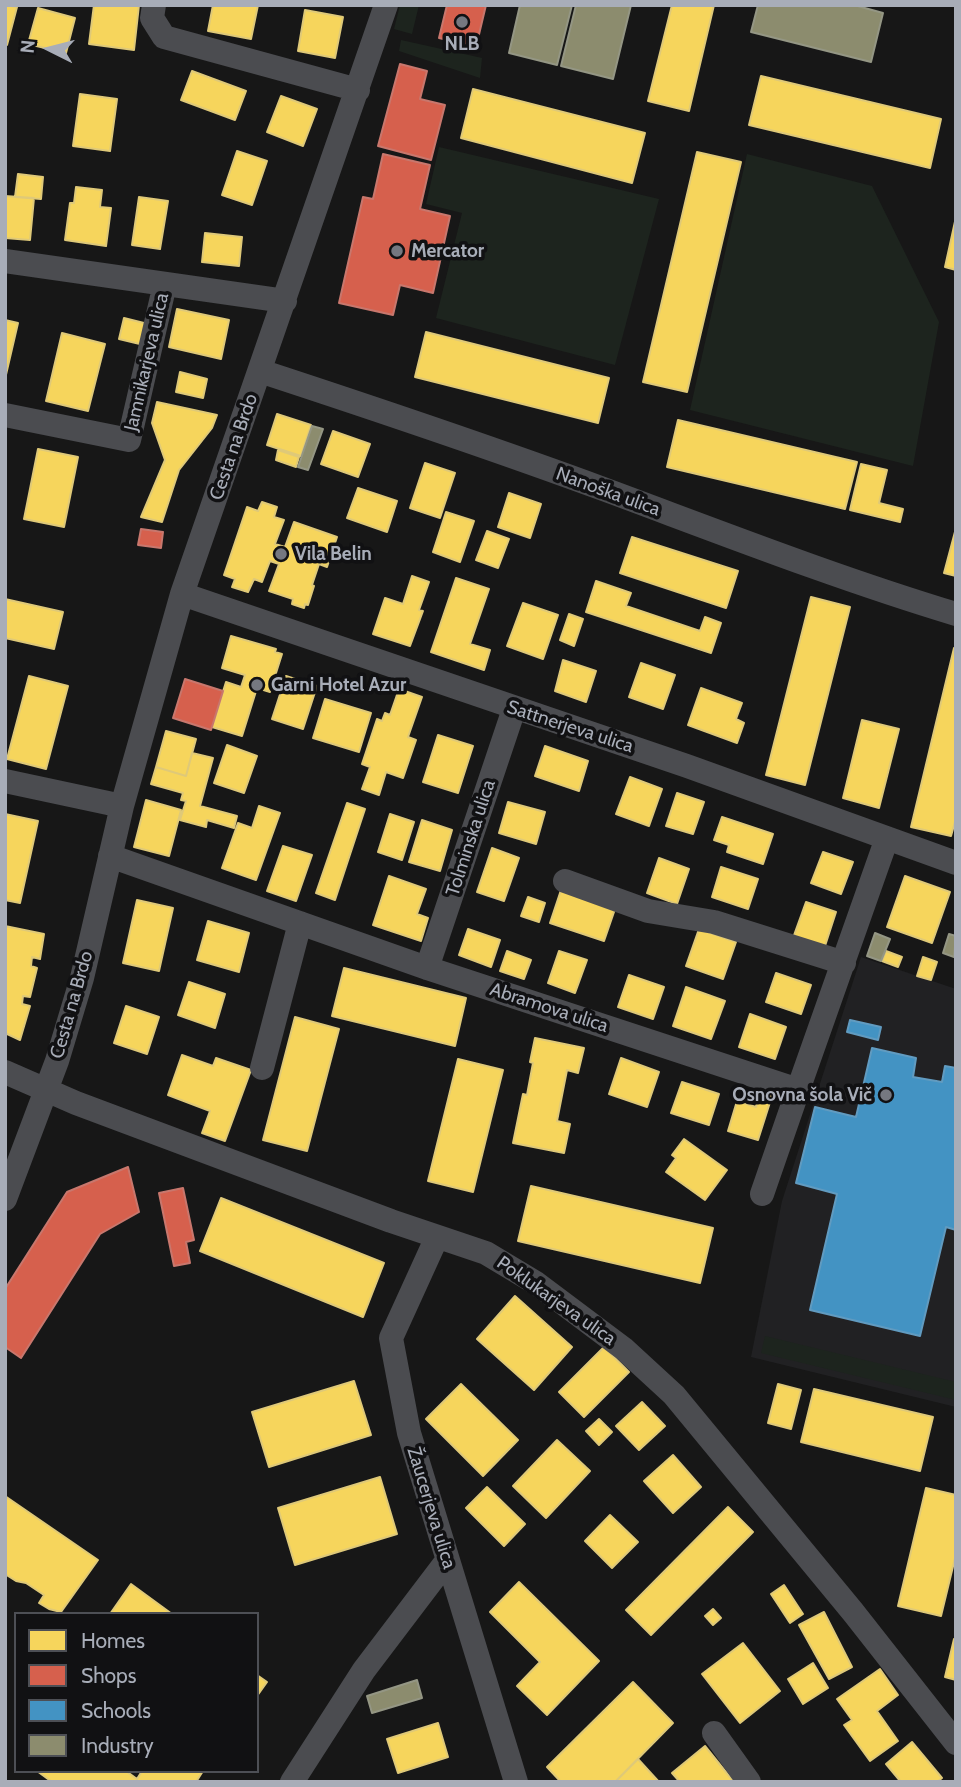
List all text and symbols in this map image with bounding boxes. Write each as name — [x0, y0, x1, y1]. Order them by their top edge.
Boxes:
north arrow — [14, 14, 84, 84]
marker: NLB — [454, 14, 470, 30]
place label: NLB — [445, 33, 479, 55]
text: N — [15, 39, 40, 55]
place label: Mercator — [411, 240, 484, 262]
marker: Mercator — [389, 243, 405, 259]
street label: Jamnikarjeva ulica — [120, 291, 174, 433]
street label: Cesta na Brdo — [205, 391, 263, 503]
street label: Nanoška ulica — [553, 463, 663, 521]
place label: Vila Belin — [295, 543, 372, 565]
marker: Vila Belin — [273, 546, 289, 562]
place label: Garni Hotel Azur — [271, 674, 406, 696]
marker: Garni Hotel Azur — [249, 677, 265, 693]
street label: Sattnerjeva ulica — [504, 696, 636, 758]
street label: Tolminska ulica — [441, 777, 501, 899]
street label: Cesta na Brdo — [46, 949, 98, 1061]
street label: Abramova ulica — [487, 978, 611, 1038]
place label: Osnovna šola Vič — [732, 1084, 872, 1106]
marker: Osnovna šola Vič — [878, 1087, 894, 1103]
street label: Poklukarjeva ulica — [492, 1251, 620, 1351]
street label: Žaucerjeva ulica — [402, 1444, 460, 1572]
legend — [14, 1612, 259, 1773]
text: Homes — [81, 1628, 145, 1653]
text: Shops — [81, 1663, 136, 1688]
text: Schools — [81, 1698, 151, 1723]
text: Industry — [81, 1733, 154, 1758]

